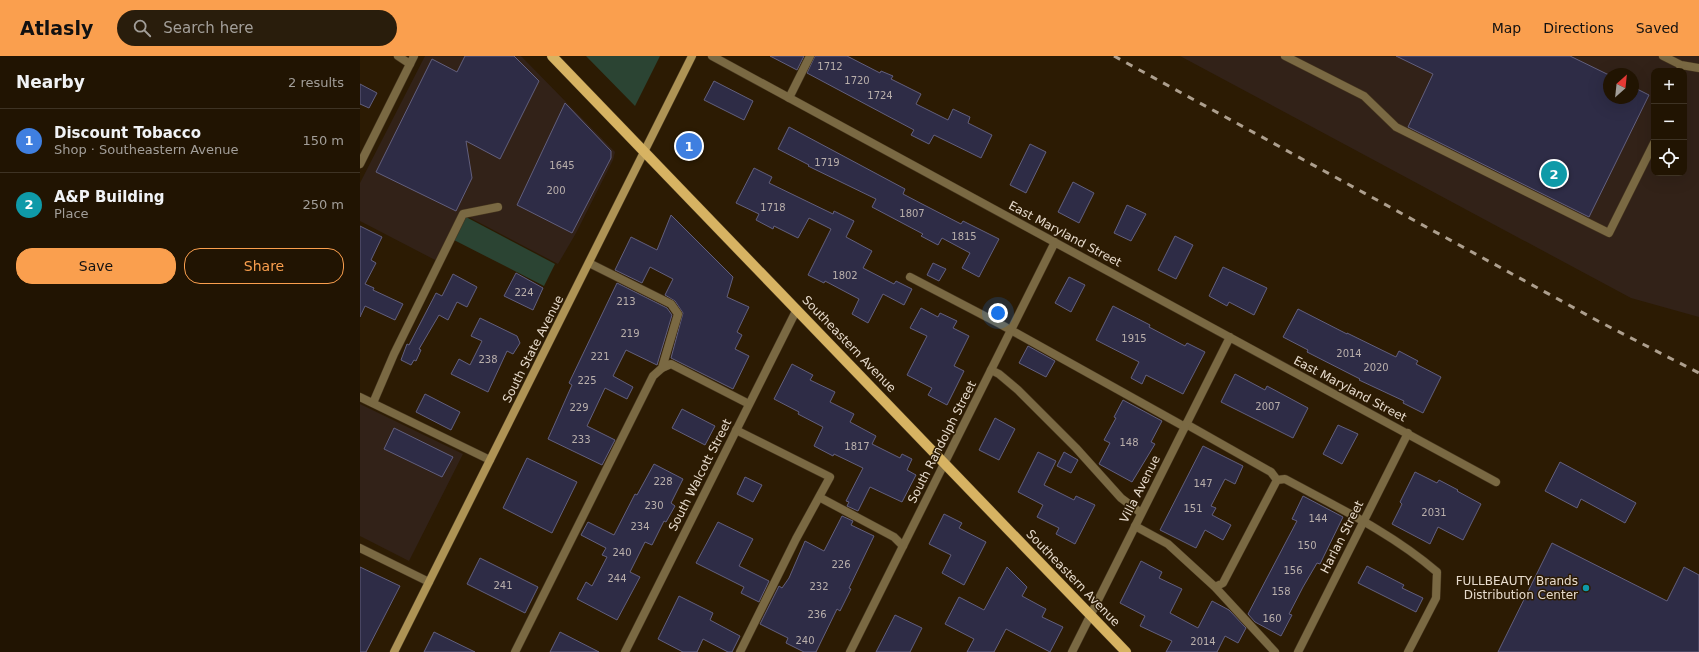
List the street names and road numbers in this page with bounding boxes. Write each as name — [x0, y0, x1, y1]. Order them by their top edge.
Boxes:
street label: East Maryland Street — [1006, 198, 1124, 270]
street label: South State Avenue — [500, 293, 566, 405]
street label: Southeastern Avenue — [799, 293, 899, 395]
street label: East Maryland Street — [1291, 353, 1409, 425]
street label: South Randolph Street — [905, 378, 979, 506]
street label: South Walcott Street — [666, 416, 735, 533]
street label: Villa Avenue — [1117, 453, 1163, 525]
street label: Harlan Street — [1318, 498, 1367, 576]
street label: Southeastern Avenue — [1023, 527, 1123, 629]

